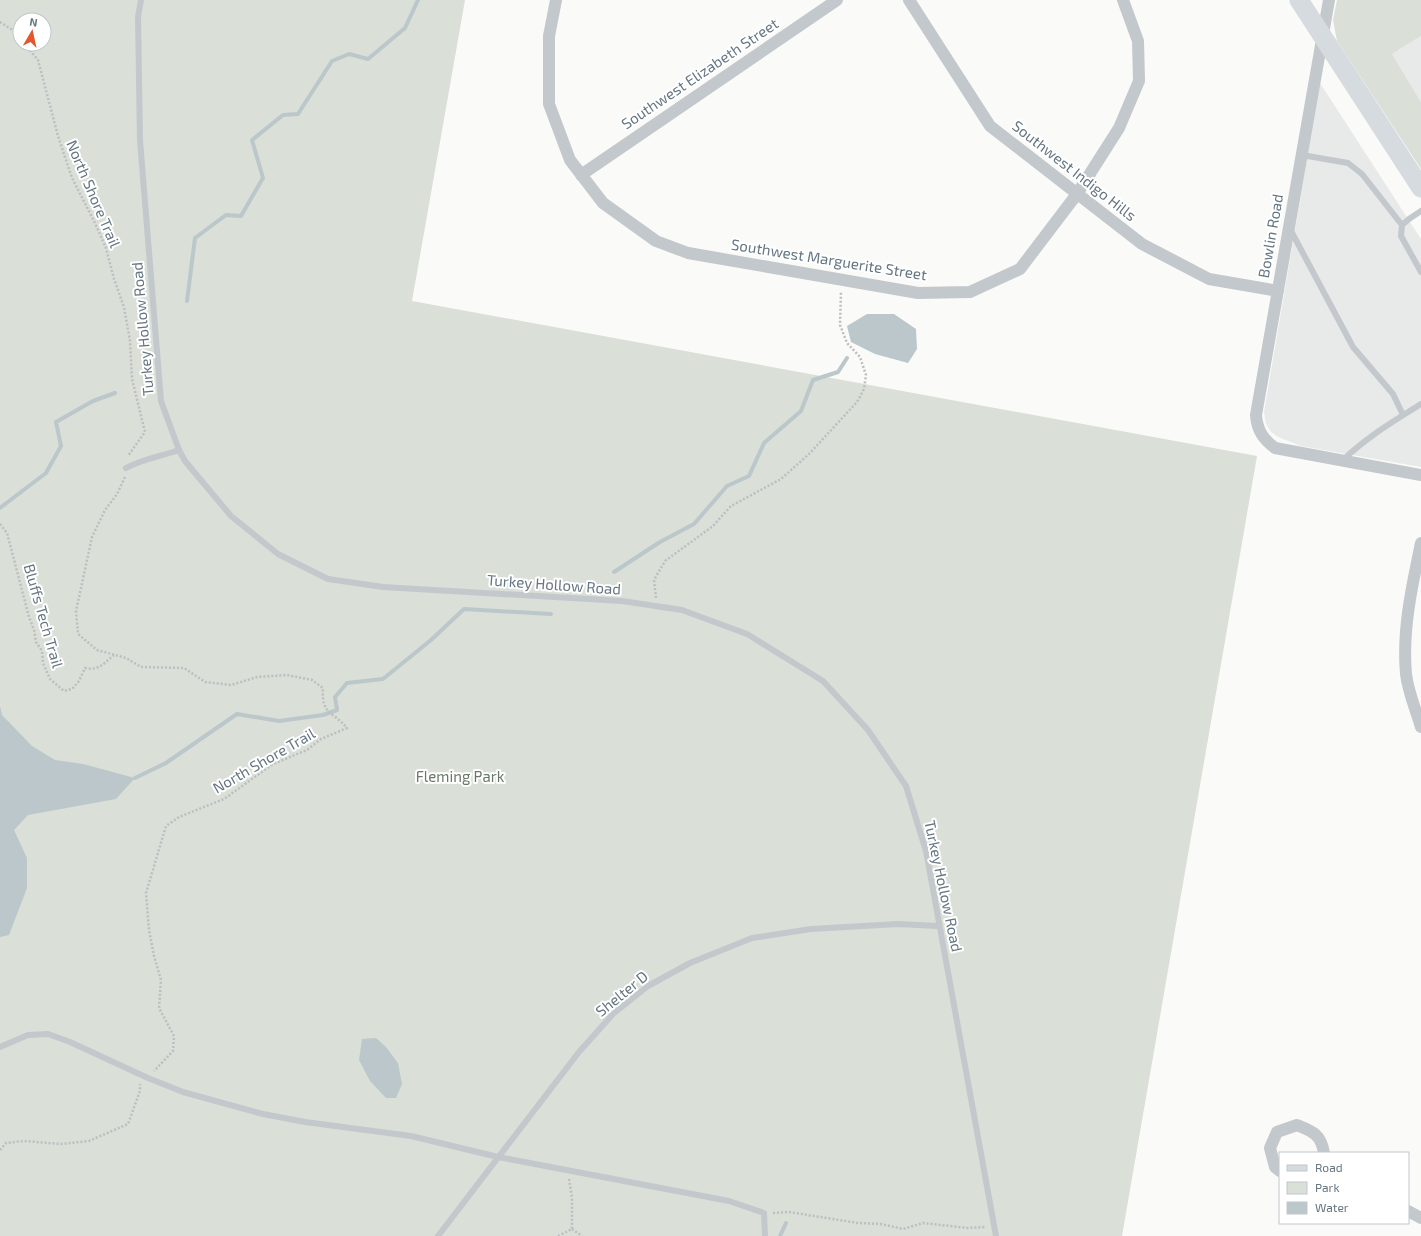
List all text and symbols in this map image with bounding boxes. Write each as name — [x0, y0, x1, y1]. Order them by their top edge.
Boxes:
north arrow — [12, 12, 52, 52]
street label: Southwest Elizabeth Street — [618, 14, 782, 132]
text: N — [29, 15, 39, 29]
street label: Southwest Indigo Hills — [1009, 116, 1140, 224]
street label: North Shore Trail — [63, 137, 125, 251]
street label: Bowlin Road — [1254, 192, 1286, 279]
street label: Southwest Marguerite Street — [730, 235, 929, 283]
street label: Turkey Hollow Road — [127, 261, 157, 397]
street label: Bluffs Tech Trail — [20, 562, 68, 670]
street label: Turkey Hollow Road — [487, 570, 622, 598]
street label: North Shore Trail — [209, 723, 318, 797]
park label: Fleming Park — [416, 767, 505, 785]
street label: Turkey Hollow Road — [921, 818, 967, 953]
street label: Shelter D — [591, 967, 651, 1020]
legend — [1279, 1152, 1409, 1224]
text: Road — [1315, 1160, 1343, 1174]
text: Park — [1315, 1180, 1340, 1194]
text: Water — [1315, 1200, 1349, 1214]

